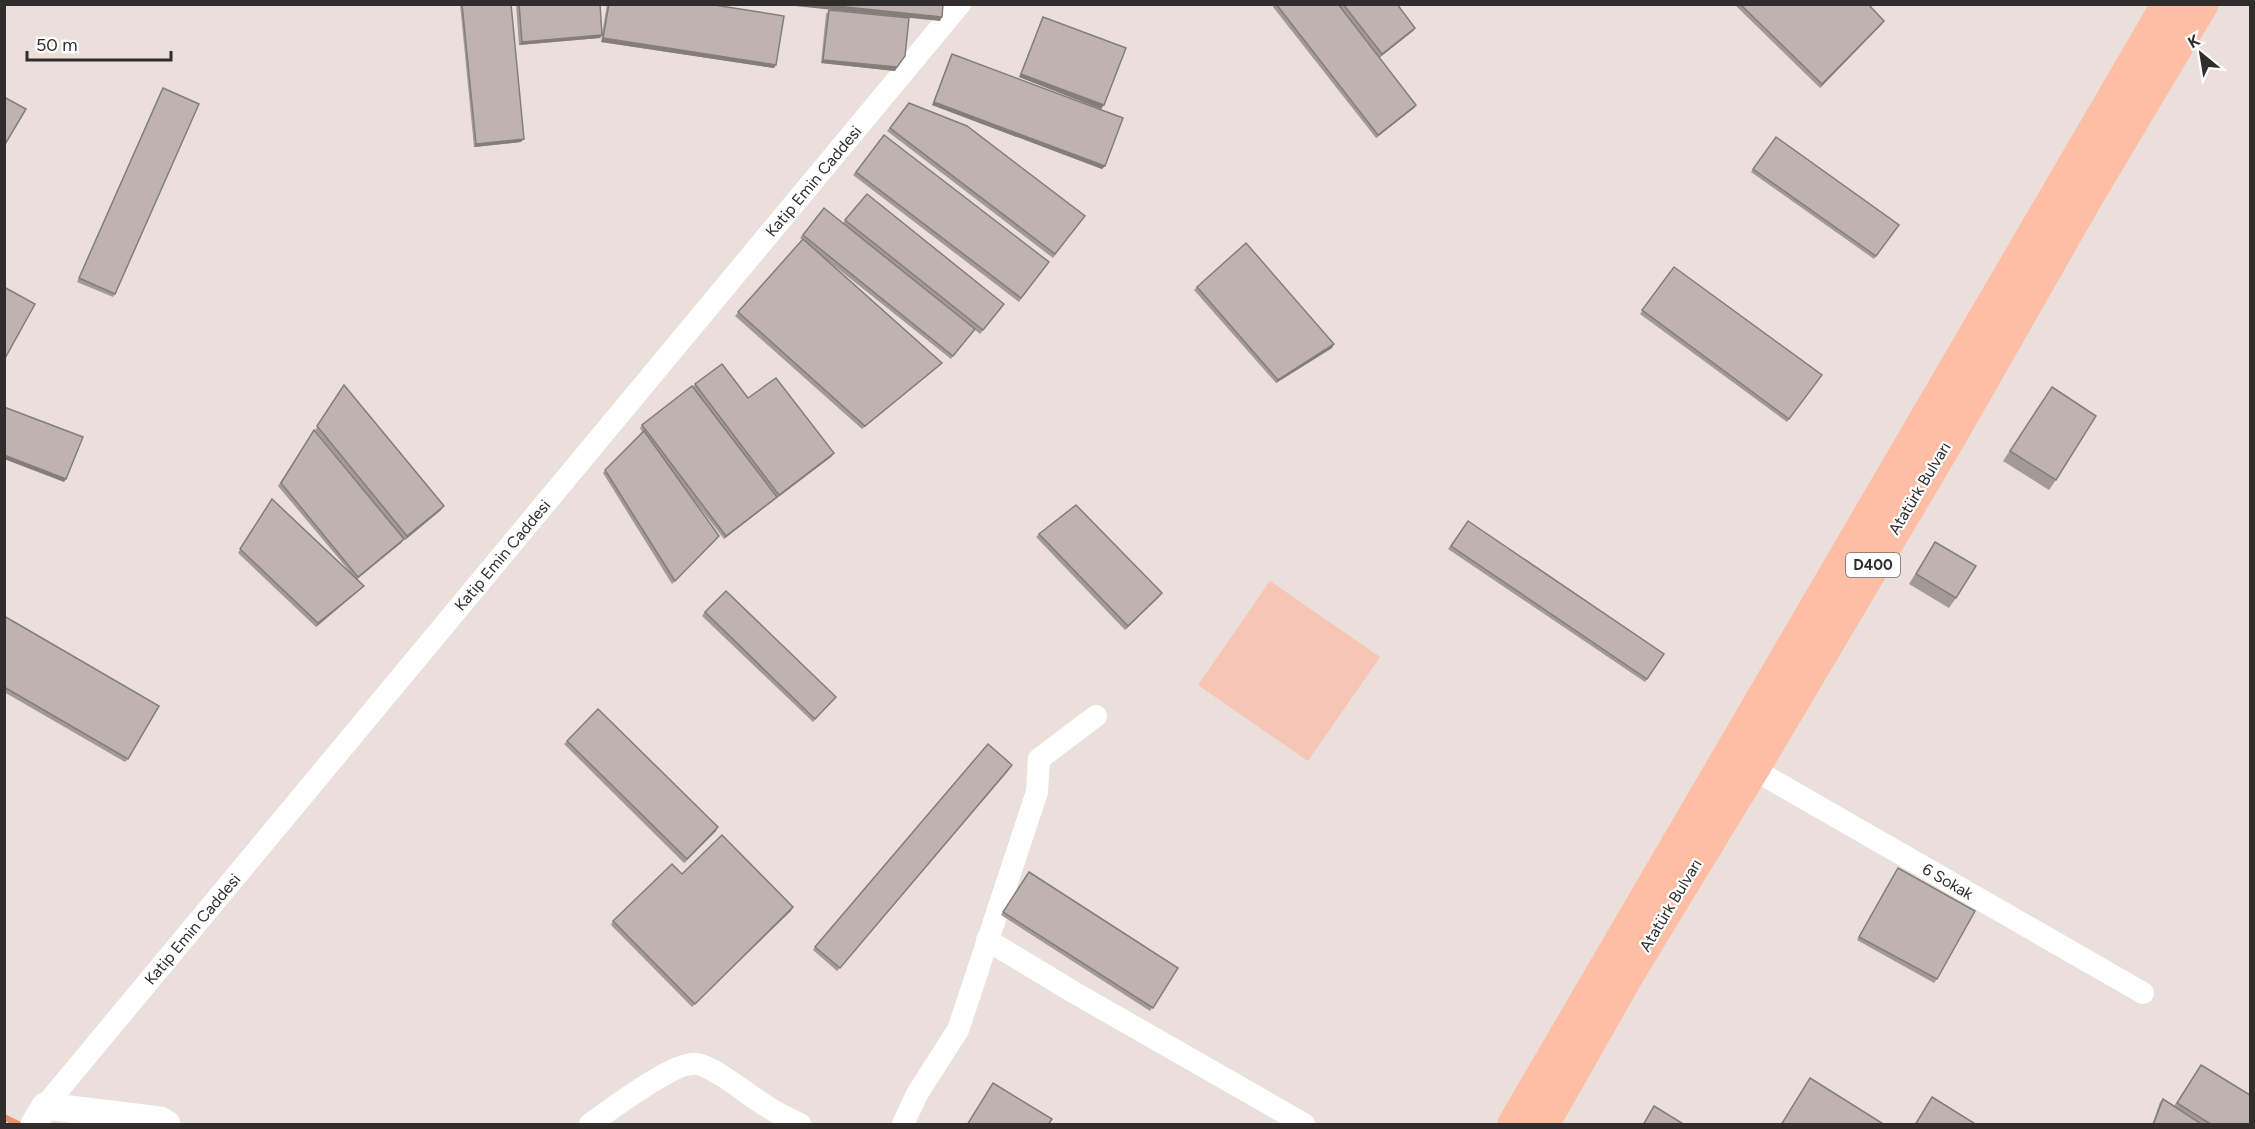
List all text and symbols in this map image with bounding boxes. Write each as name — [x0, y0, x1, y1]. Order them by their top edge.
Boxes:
scale bar — [27, 24, 171, 62]
north arrow — [2171, 24, 2231, 84]
text: K — [2184, 30, 2203, 52]
text: 50 m — [36, 34, 78, 56]
street label: Katip Emin Caddesi — [761, 122, 865, 241]
street label: Atatürk Bulvarı — [1884, 438, 1955, 538]
street label: Katip Emin Caddesi — [450, 496, 554, 615]
road number: D400 — [1846, 553, 1900, 577]
street label: Atatürk Bulvarı — [1635, 855, 1706, 955]
street label: 6 Sokak — [1919, 859, 1977, 904]
street label: Katip Emin Caddesi — [140, 870, 244, 989]

